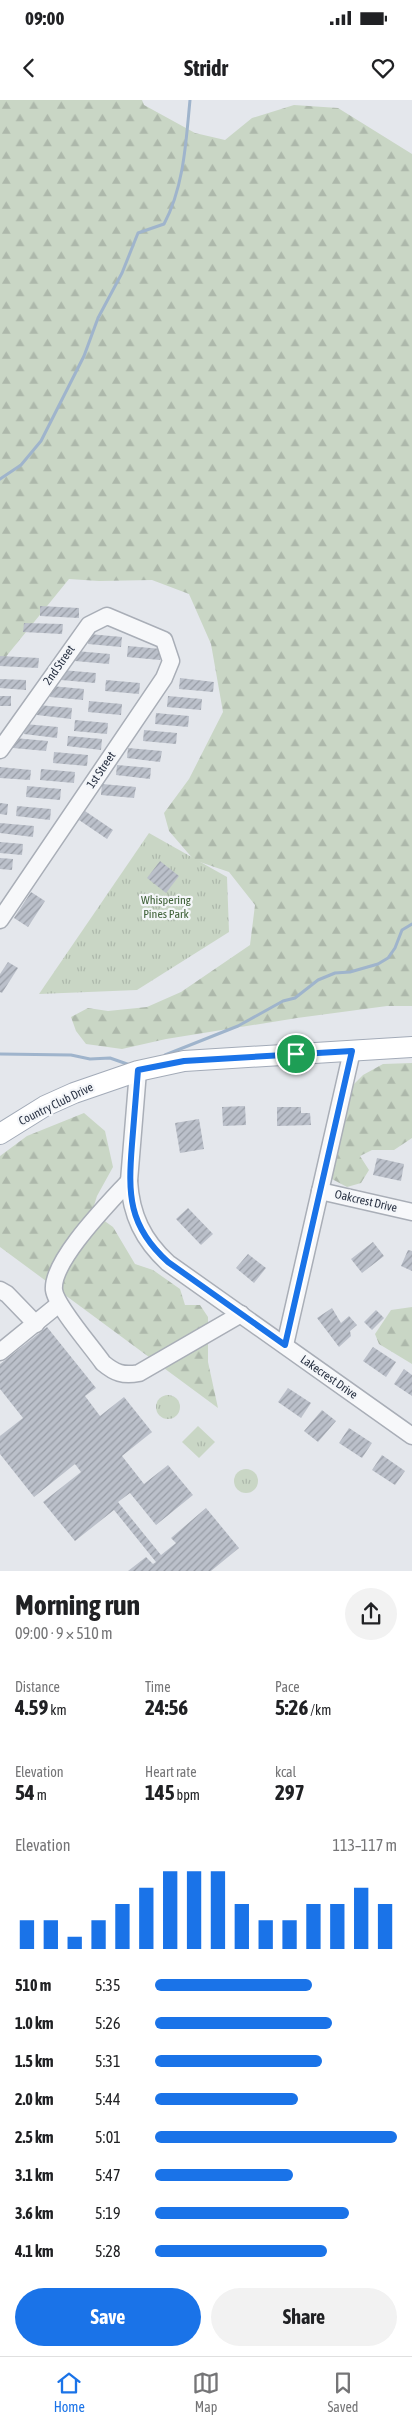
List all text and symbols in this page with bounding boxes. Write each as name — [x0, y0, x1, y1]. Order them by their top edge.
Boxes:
text: 09:00 — [25, 7, 64, 29]
icon: back — [15, 54, 43, 82]
icon: heart — [369, 54, 397, 82]
text: Stridr — [184, 55, 228, 81]
street label: 2nd Street — [40, 642, 78, 687]
street label: 1st Street — [84, 749, 119, 791]
park label: Whispering Pines Park — [141, 893, 192, 921]
pin — [275, 1033, 317, 1075]
icon: arrive — [282, 1040, 310, 1068]
street label: Country Club Drive — [16, 1080, 96, 1128]
street label: Oakcrest Drive — [333, 1187, 399, 1215]
street label: Lakecrest Drive — [298, 1352, 360, 1402]
button: share — [345, 1588, 397, 1640]
text: Morning run — [15, 1589, 140, 1621]
text: 09:00 · 9 × 510 m — [15, 1624, 113, 1642]
text: Distance — [15, 1679, 60, 1695]
text: Time — [145, 1679, 171, 1695]
text: Pace — [275, 1679, 300, 1695]
text: 4.59 — [15, 1695, 48, 1719]
text: 24:56 — [145, 1695, 188, 1719]
text: 5:26 — [275, 1695, 308, 1719]
text: km — [48, 1702, 67, 1718]
text: /km — [308, 1702, 331, 1718]
text: Elevation — [15, 1764, 64, 1780]
text: Heart rate — [145, 1764, 197, 1780]
text: kcal — [275, 1764, 296, 1780]
text: 54 — [15, 1780, 35, 1804]
text: 145 — [145, 1780, 175, 1804]
text: 297 — [275, 1780, 305, 1804]
text: m — [35, 1787, 47, 1803]
text: bpm — [175, 1787, 200, 1803]
text: Elevation — [15, 1836, 70, 1854]
text: 113–117 m — [333, 1836, 397, 1854]
text: 510 m — [15, 1976, 51, 1994]
text: 5:35 — [95, 1976, 120, 1994]
text: 1.0 km — [15, 2014, 54, 2032]
text: 5:26 — [95, 2014, 120, 2032]
text: 1.5 km — [15, 2052, 54, 2070]
text: 5:31 — [95, 2052, 120, 2070]
text: 2.0 km — [15, 2090, 54, 2108]
text: 5:44 — [95, 2090, 120, 2108]
text: 2.5 km — [15, 2128, 54, 2146]
text: 5:01 — [95, 2128, 121, 2146]
text: 3.1 km — [15, 2166, 54, 2184]
text: 5:47 — [95, 2166, 120, 2184]
text: 3.6 km — [15, 2204, 54, 2222]
text: 5:19 — [95, 2204, 120, 2222]
text: 4.1 km — [15, 2242, 54, 2260]
text: 5:28 — [95, 2242, 120, 2260]
button: Save — [15, 2288, 201, 2346]
button: Share — [211, 2288, 397, 2346]
tab: Home — [54, 2369, 85, 2415]
tab: Map — [192, 2369, 220, 2415]
tab: Saved — [327, 2369, 358, 2415]

